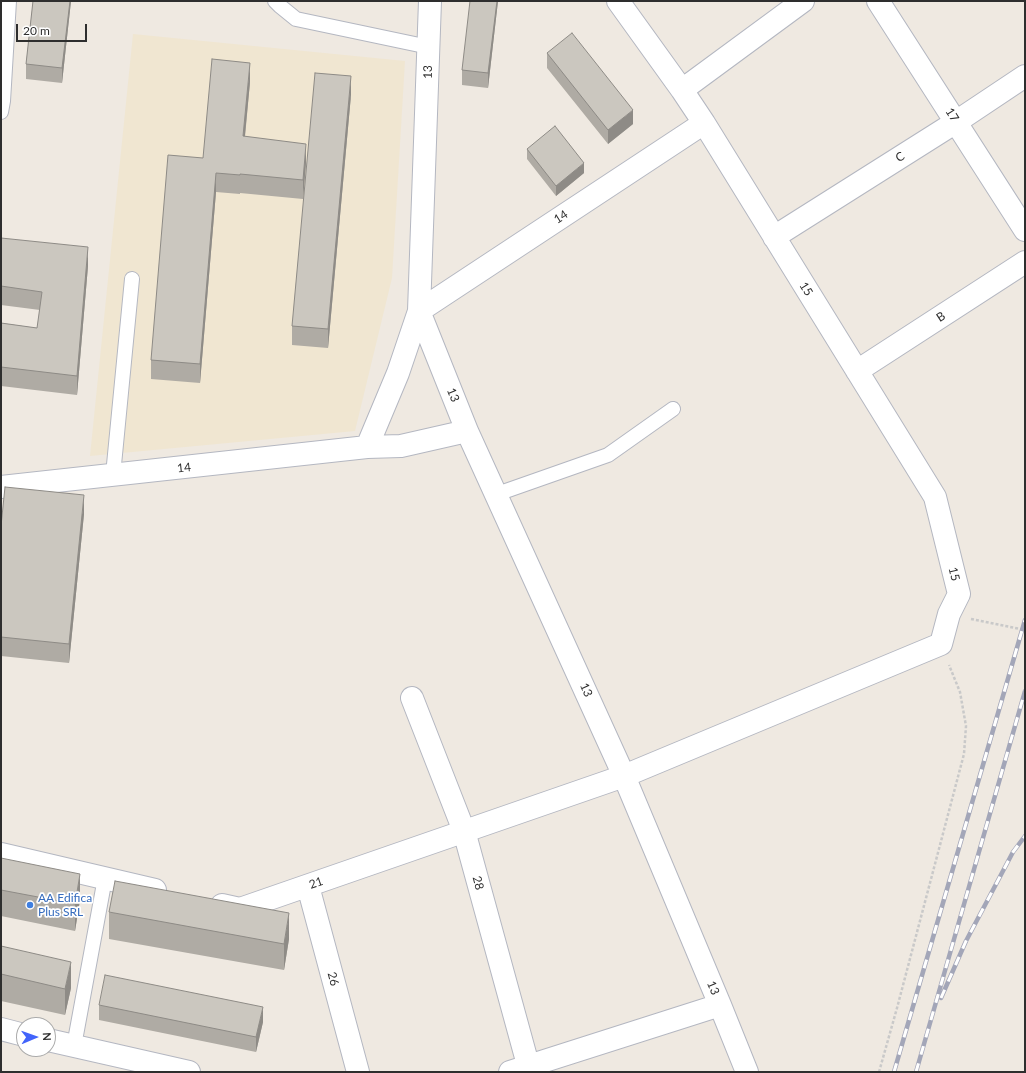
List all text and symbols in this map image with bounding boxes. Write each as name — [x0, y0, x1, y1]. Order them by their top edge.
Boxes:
scale bar — [18, 16, 89, 42]
text: 20 m — [23, 23, 50, 38]
street label: 13 — [421, 65, 435, 79]
street label: 17 — [942, 105, 962, 125]
street label: C — [893, 149, 907, 165]
street label: 14 — [551, 207, 571, 227]
street label: 15 — [796, 279, 816, 299]
street label: B — [934, 309, 948, 325]
street label: 13 — [444, 386, 462, 404]
street label: 14 — [176, 460, 192, 476]
street label: 15 — [945, 566, 963, 582]
street label: 13 — [577, 681, 595, 699]
street label: 21 — [307, 874, 325, 892]
street label: 28 — [469, 874, 487, 892]
place label: AA Edifica Plus SRL — [38, 891, 92, 919]
marker: AA Edifica Plus SRL — [25, 900, 35, 910]
street label: 26 — [324, 970, 342, 988]
street label: 13 — [704, 979, 722, 997]
north arrow — [16, 1017, 56, 1057]
text: N — [41, 1032, 54, 1041]

